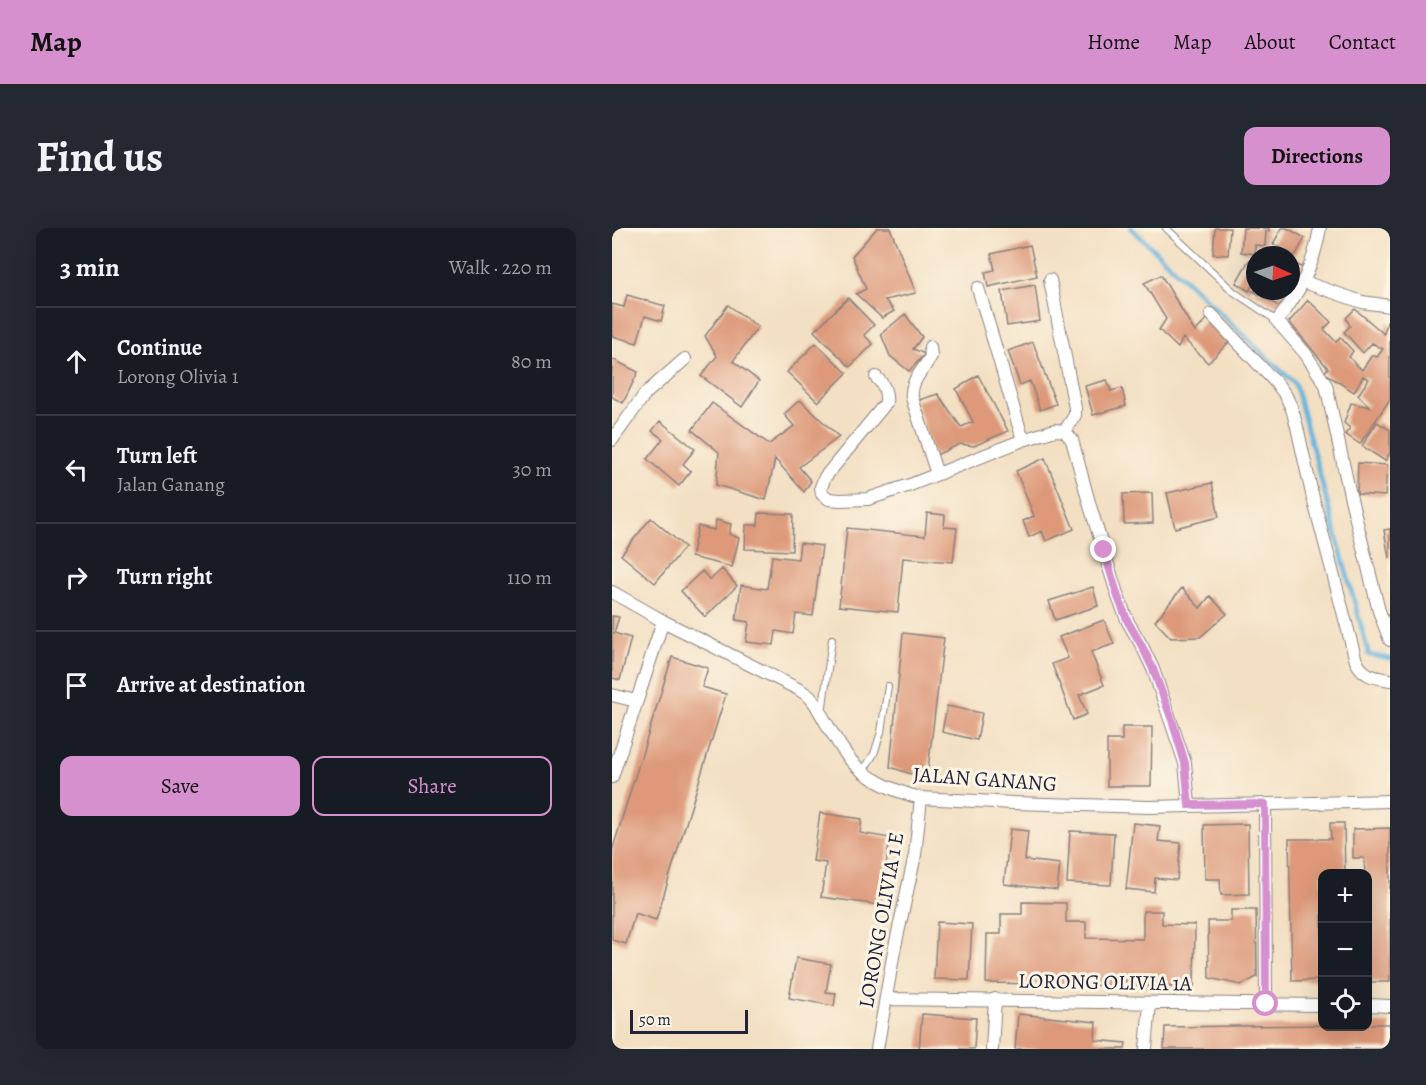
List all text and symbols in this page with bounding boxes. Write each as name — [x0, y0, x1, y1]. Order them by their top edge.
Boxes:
text: Map — [30, 23, 82, 61]
text: Home — [1087, 28, 1140, 56]
text: Map — [1173, 28, 1211, 56]
text: About — [1244, 28, 1296, 56]
text: Contact — [1329, 28, 1396, 56]
button: Directions — [1244, 127, 1390, 185]
text: Find us — [36, 128, 163, 185]
north arrow — [1246, 246, 1300, 300]
text: 3 min — [60, 250, 120, 285]
text: Walk · 220 m — [449, 254, 552, 281]
text: Continue — [117, 333, 202, 363]
icon: ahead — [60, 345, 93, 378]
text: 80 m — [511, 348, 552, 375]
text: Lorong Olivia 1 — [117, 363, 238, 390]
text: Turn left — [117, 441, 197, 471]
icon: left — [60, 453, 93, 486]
text: 30 m — [512, 456, 552, 483]
text: Jalan Ganang — [117, 471, 225, 498]
route end — [1090, 536, 1116, 562]
icon: right — [60, 561, 93, 594]
text: Turn right — [117, 562, 213, 592]
text: 110 m — [507, 564, 552, 591]
icon: arrive — [60, 669, 93, 702]
text: Arrive at destination — [117, 670, 306, 700]
button: Save — [60, 756, 300, 816]
button: Share — [312, 756, 552, 816]
street label: JALAN GANANG — [912, 760, 1058, 798]
street label: LORONG OLIVIA 1 E — [852, 830, 910, 1010]
map controls — [1318, 869, 1372, 1031]
button: + — [1318, 869, 1372, 923]
button: − — [1318, 923, 1372, 977]
street label: LORONG OLIVIA 1A — [1018, 966, 1193, 998]
button: locate — [1318, 977, 1372, 1031]
route start — [1252, 990, 1278, 1016]
scale bar — [630, 1007, 748, 1034]
text: 50 m — [639, 1009, 671, 1031]

